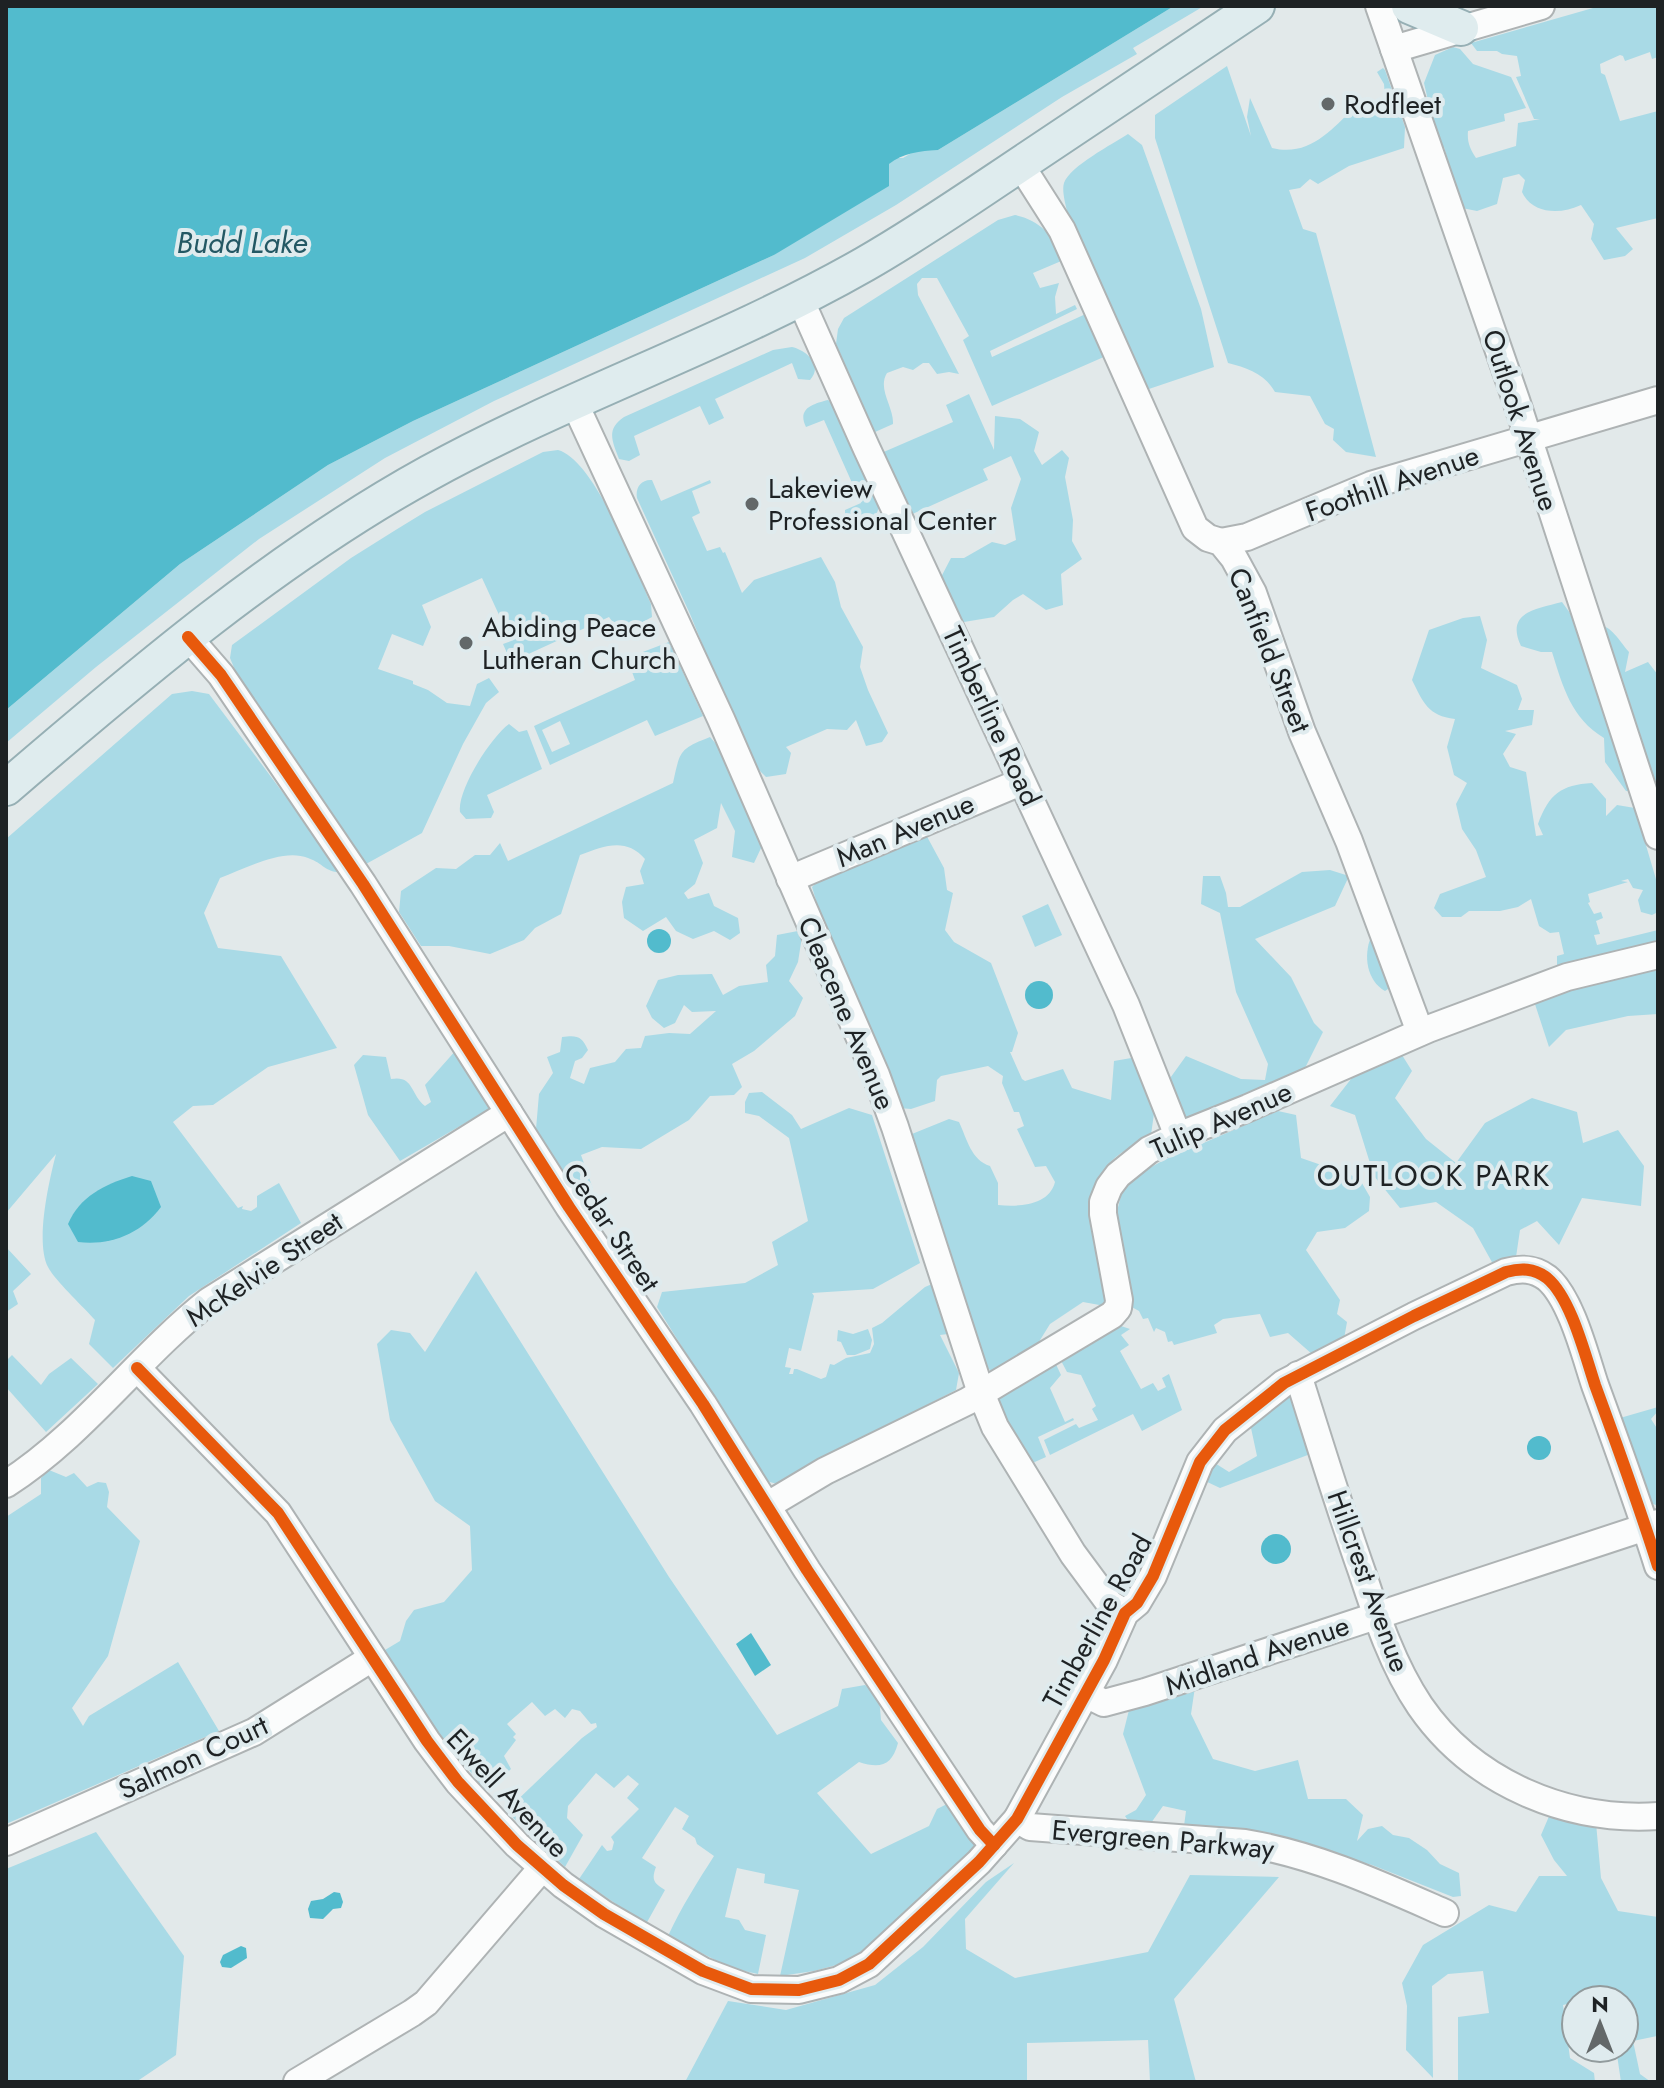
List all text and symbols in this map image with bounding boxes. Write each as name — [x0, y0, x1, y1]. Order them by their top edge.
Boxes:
place label: Rodfleet — [1344, 84, 1441, 125]
marker: Rodfleet — [1319, 95, 1337, 113]
water label: Budd Lake — [177, 221, 307, 264]
street label: Outlook Avenue — [1472, 324, 1569, 516]
street label: Foothill Avenue — [1300, 435, 1484, 532]
place label: Lakeview Professional Center — [768, 468, 997, 541]
marker: Lakeview Professional Center — [743, 495, 761, 513]
street label: Canfield Street — [1218, 562, 1321, 739]
place label: Abiding Peace Lutheran Church — [482, 607, 677, 680]
street label: Timberline Road — [932, 620, 1051, 813]
marker: Abiding Peace Lutheran Church — [457, 634, 475, 652]
street label: Man Avenue — [830, 783, 981, 878]
street label: Cleacene Avenue — [787, 910, 906, 1116]
street label: Tulip Avenue — [1144, 1071, 1298, 1170]
district label: OUTLOOK PARK — [1317, 1154, 1551, 1197]
street label: Cedar Street — [553, 1155, 670, 1300]
street label: McKelvie Street — [178, 1202, 351, 1337]
street label: Hillcrest Avenue — [1317, 1485, 1420, 1678]
street label: Timberline Road — [1033, 1527, 1162, 1716]
street label: Midland Avenue — [1160, 1605, 1355, 1706]
street label: Salmon Court — [112, 1705, 275, 1810]
street label: Elwell Avenue — [437, 1720, 578, 1867]
street label: Evergreen Parkway — [1050, 1809, 1276, 1870]
north arrow — [1560, 1984, 1640, 2064]
text: N — [1591, 1988, 1609, 2020]

